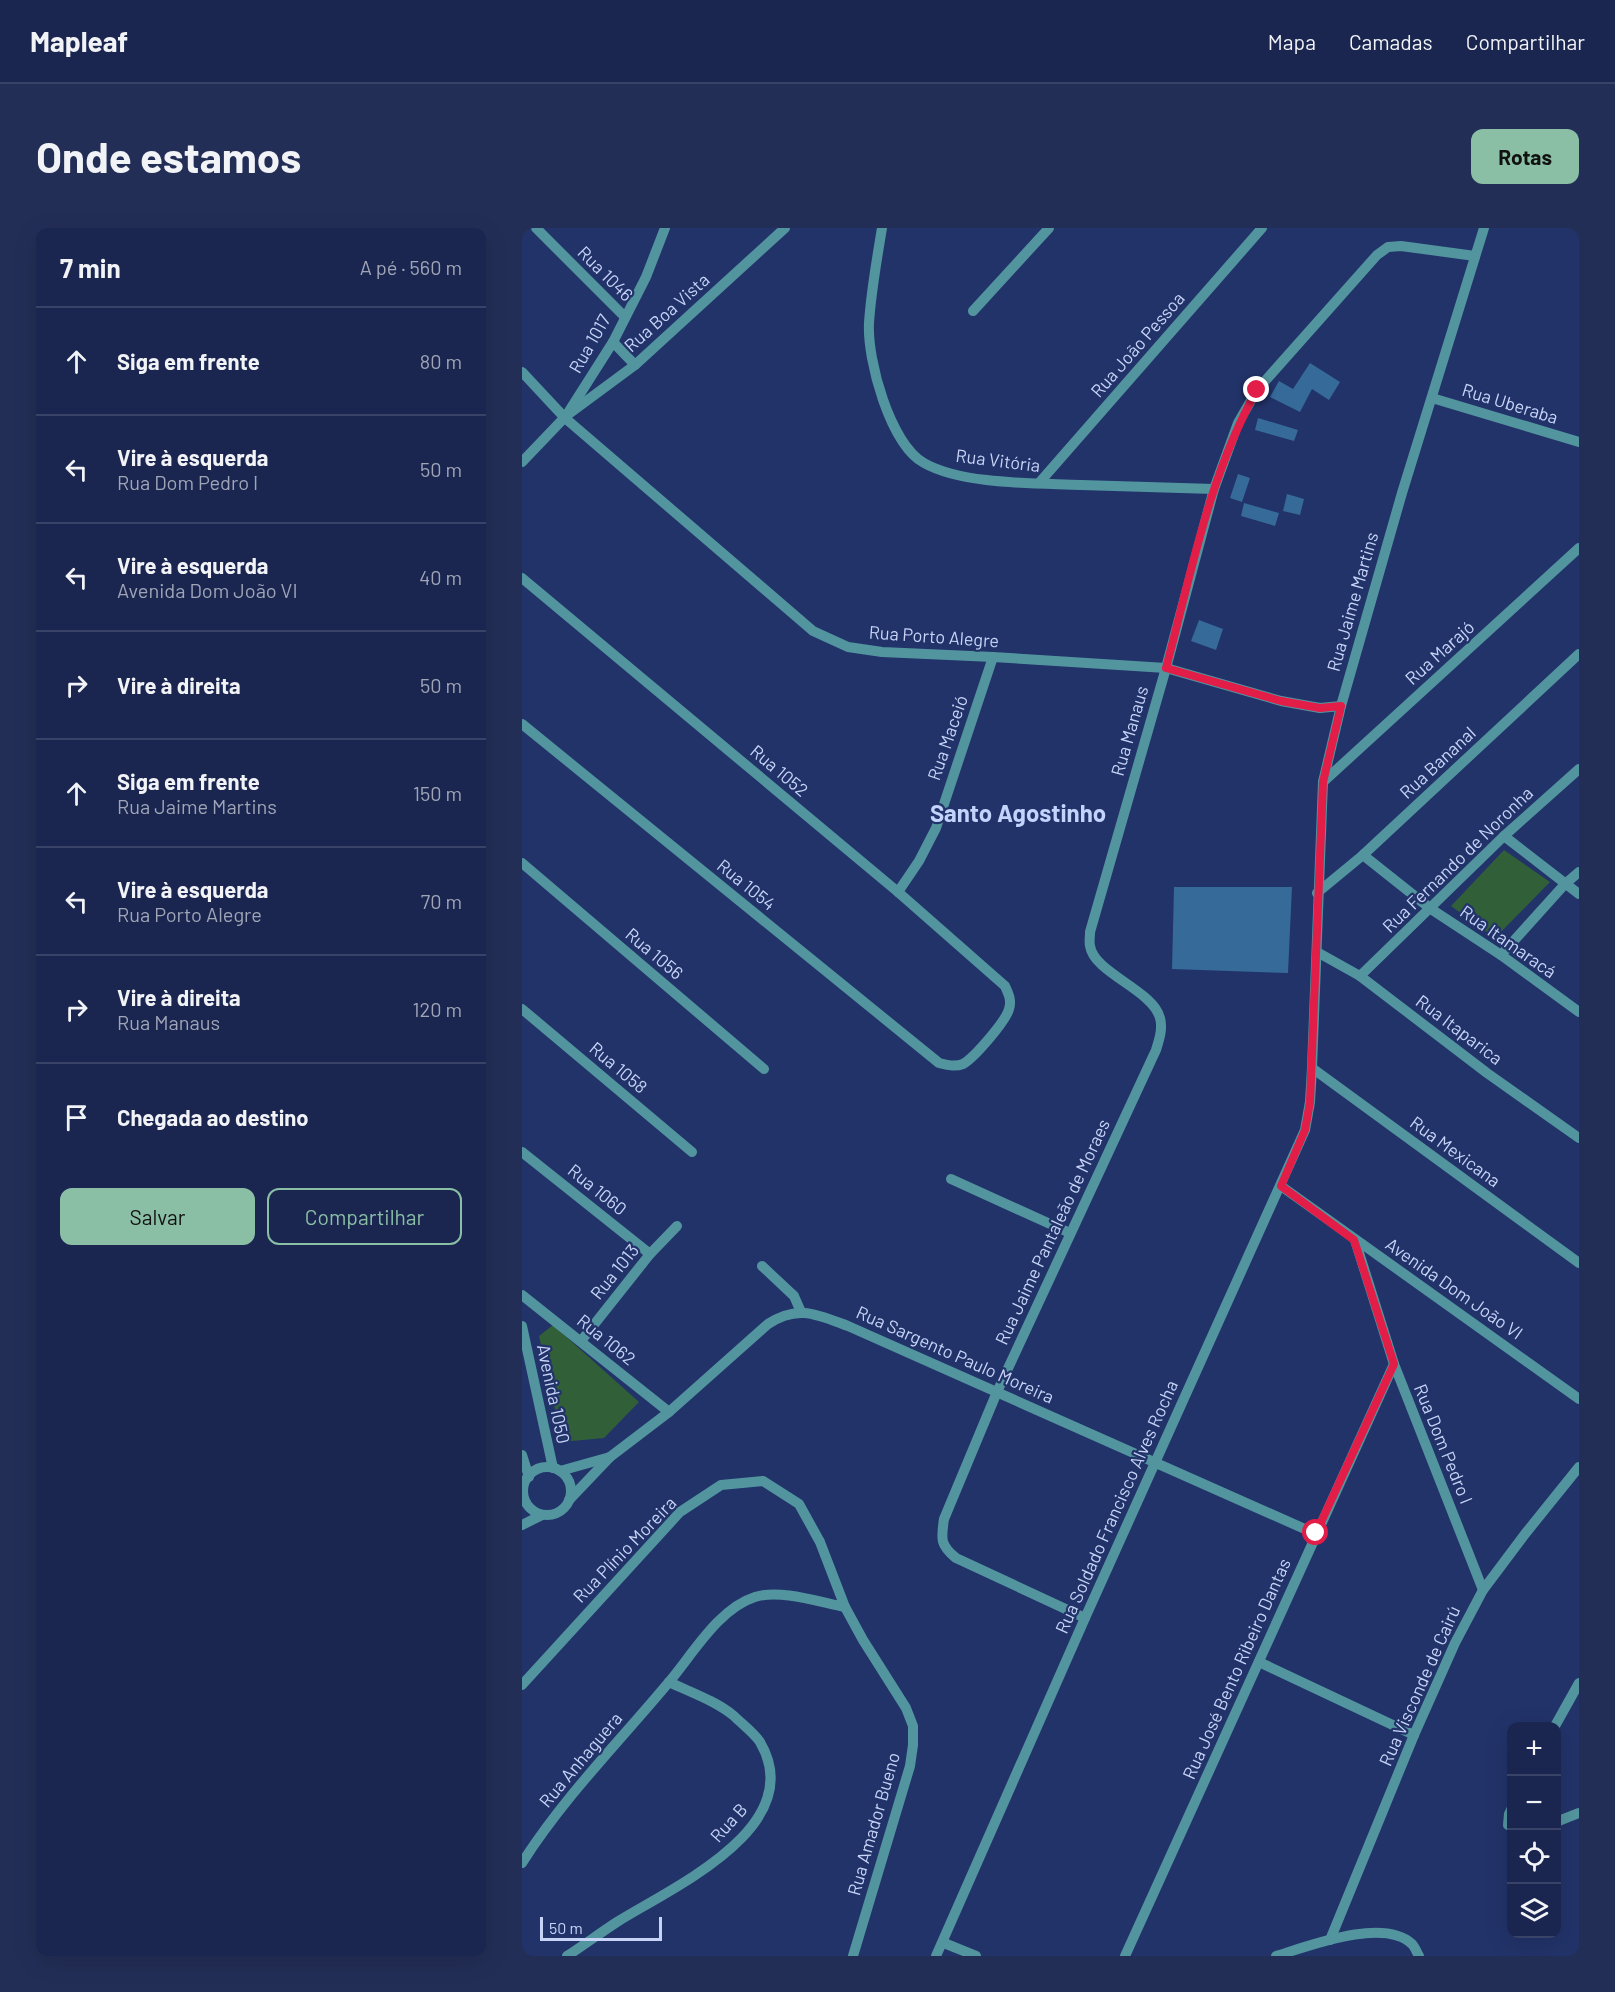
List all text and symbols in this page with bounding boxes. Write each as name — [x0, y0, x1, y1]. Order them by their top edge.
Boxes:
text: Mapleaf — [30, 24, 128, 58]
text: Mapa — [1268, 29, 1316, 54]
text: Camadas — [1349, 29, 1433, 54]
text: Compartilhar — [1466, 29, 1585, 54]
button: Rotas — [1471, 129, 1579, 184]
text: Onde estamos — [36, 131, 301, 181]
street label: Rua 1046 — [573, 241, 638, 306]
text: 7 min — [60, 252, 121, 283]
text: A pé · 560 m — [360, 255, 462, 279]
street label: Rua Boa Vista — [619, 268, 713, 356]
street label: Rua João Pessoa — [1086, 287, 1189, 401]
street label: Rua 1017 — [564, 310, 615, 377]
icon: ahead — [60, 345, 93, 378]
text: Siga em frente — [117, 348, 260, 374]
text: 80 m — [420, 349, 462, 373]
route end — [1243, 376, 1269, 402]
street label: Rua Uberaba — [1460, 378, 1561, 428]
text: Vire à esquerda — [117, 444, 268, 470]
street label: Rua Vitória — [955, 444, 1042, 476]
icon: left — [60, 453, 93, 486]
text: 50 m — [420, 457, 462, 481]
text: Rua Dom Pedro I — [117, 470, 258, 494]
street label: Rua Jaime Martins — [1322, 529, 1382, 674]
text: Vire à esquerda — [117, 552, 268, 578]
icon: left — [60, 561, 93, 594]
text: 40 m — [419, 565, 462, 589]
text: Avenida Dom João VI — [117, 578, 298, 602]
street label: Rua Marajó — [1400, 616, 1478, 689]
street label: Rua Porto Alegre — [868, 620, 1000, 652]
icon: right — [60, 669, 93, 702]
text: Vire à direita — [117, 672, 241, 698]
text: 50 m — [420, 673, 462, 697]
street label: Rua Manaus — [1106, 683, 1152, 778]
street label: Rua Maceió — [922, 692, 972, 783]
street label: Rua Bananal — [1395, 722, 1480, 803]
street label: Rua 1052 — [746, 740, 813, 801]
text: Siga em frente — [117, 768, 260, 794]
icon: ahead — [60, 777, 93, 810]
text: 150 m — [413, 781, 462, 805]
street label: Rua Fernando de Noronha — [1377, 782, 1537, 937]
text: Rua Jaime Martins — [117, 794, 277, 818]
district label: Santo Agostinho — [930, 798, 1106, 827]
street label: Rua 1054 — [713, 854, 780, 915]
text: Vire à esquerda — [117, 876, 268, 902]
icon: left — [60, 885, 93, 918]
text: 70 m — [421, 889, 462, 913]
street label: Rua Itamaracá — [1456, 900, 1561, 982]
text: Rua Porto Alegre — [117, 902, 262, 926]
street label: Rua 1056 — [621, 923, 688, 984]
text: Vire à direita — [117, 984, 241, 1010]
street label: Rua Itaparica — [1412, 990, 1507, 1069]
icon: right — [60, 993, 93, 1026]
text: 120 m — [412, 997, 462, 1021]
text: Rua Manaus — [117, 1010, 220, 1034]
street label: Rua 1058 — [585, 1037, 652, 1098]
icon: arrive — [60, 1101, 93, 1134]
text: Chegada ao destino — [117, 1104, 308, 1130]
street label: Rua Mexicana — [1406, 1111, 1505, 1191]
street label: Rua Jaime Pantaleão de Moraes — [990, 1115, 1114, 1348]
street label: Rua 1060 — [564, 1159, 632, 1220]
button: Salvar — [60, 1188, 255, 1245]
button: Compartilhar — [267, 1188, 462, 1245]
street label: Avenida Dom João VI — [1382, 1233, 1527, 1344]
street label: Rua 1013 — [585, 1239, 643, 1304]
street label: Rua Sargento Paulo Moreira — [853, 1300, 1058, 1408]
street label: Rua 1062 — [573, 1309, 640, 1369]
street label: Avenida 1050 — [533, 1342, 575, 1446]
street label: Rua Soldado Francisco Alves Rocha — [1050, 1377, 1182, 1637]
street label: Rua Dom Pedro I — [1410, 1381, 1478, 1507]
street label: Rua Plínio Moreira — [568, 1492, 680, 1607]
route start — [1302, 1519, 1328, 1545]
street label: Rua José Bento Ribeiro Dantas — [1177, 1555, 1295, 1782]
street label: Rua Visconde de Cairú — [1374, 1602, 1464, 1769]
street label: Rua Anhaguera — [534, 1707, 626, 1811]
map controls — [1507, 1722, 1561, 1938]
button: + — [1507, 1722, 1561, 1776]
street label: Rua Amador Bueno — [842, 1750, 904, 1898]
button: − — [1507, 1776, 1561, 1830]
street label: Rua B — [705, 1798, 751, 1846]
button: locate — [1507, 1830, 1561, 1884]
button: layers — [1507, 1884, 1561, 1938]
scale bar — [540, 1914, 662, 1942]
text: 50 m — [549, 1918, 583, 1937]

